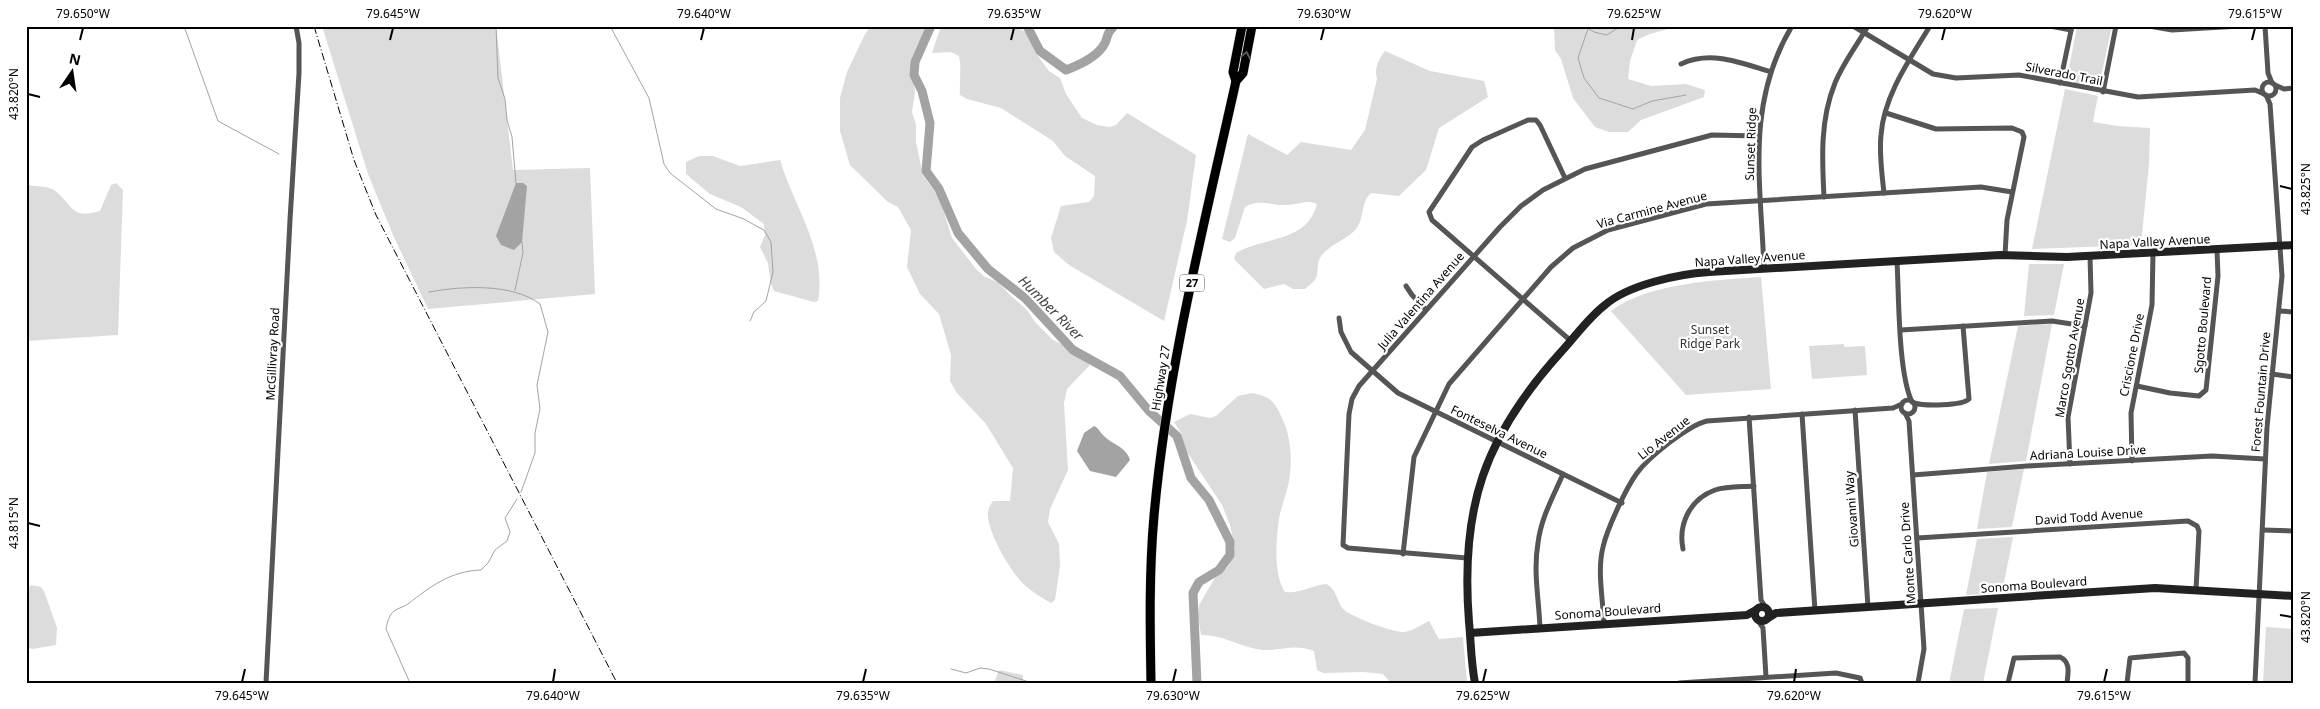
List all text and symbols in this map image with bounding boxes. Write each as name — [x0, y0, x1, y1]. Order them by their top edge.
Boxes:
text: 79.650°W — [56, 5, 110, 22]
text: 79.645°W — [366, 5, 420, 22]
text: 79.640°W — [677, 5, 731, 22]
text: 79.635°W — [987, 5, 1041, 22]
text: 79.630°W — [1297, 5, 1351, 22]
text: 79.625°W — [1607, 5, 1661, 22]
text: 79.620°W — [1918, 5, 1972, 22]
text: 79.615°W — [2228, 5, 2282, 22]
north arrow — [48, 48, 98, 98]
text: N — [67, 48, 83, 69]
one-way arrow — [1241, 50, 1251, 59]
street label: Silverado Trail — [2024, 58, 2104, 89]
text: 43.820°N — [5, 68, 22, 120]
street label: Sunset Ridge — [1741, 107, 1760, 181]
text: 43.825°N — [2297, 163, 2314, 215]
street label: Via Carmine Avenue — [1595, 187, 1709, 232]
street label: Napa Valley Avenue — [2099, 230, 2211, 253]
street label: Napa Valley Avenue — [1694, 246, 1806, 271]
street label: Julia Valentina Avenue — [1373, 248, 1468, 354]
water label: Humber River — [1015, 271, 1088, 345]
road number: 27 — [1180, 274, 1204, 292]
street label: Sgotto Boulevard — [2190, 276, 2215, 374]
street label: Marco Sgotto Avenue — [2051, 297, 2088, 419]
street label: McGillivray Road — [262, 307, 283, 401]
street label: Criscione Drive — [2115, 312, 2148, 398]
park label: Sunset Ridge Park — [1680, 321, 1741, 352]
street label: Forest Fountain Drive — [2247, 331, 2274, 453]
street label: Highway 27 — [1147, 344, 1174, 412]
street label: Fonteselva Avenue — [1448, 401, 1551, 462]
street label: Lio Avenue — [1634, 412, 1693, 463]
street label: Adriana Louise Drive — [2029, 441, 2147, 464]
street label: Giovanni Way — [1840, 469, 1863, 548]
text: 43.815°N — [5, 497, 22, 549]
street label: Monte Carlo Drive — [1895, 501, 1920, 605]
street label: David Todd Avenue — [2034, 504, 2144, 529]
street label: Sonoma Boulevard — [1980, 572, 2088, 597]
text: 43.820°N — [2297, 591, 2314, 643]
street label: Sonoma Boulevard — [1554, 599, 1662, 624]
text: 79.645°W — [215, 687, 269, 704]
text: 79.640°W — [526, 687, 580, 704]
text: 79.635°W — [836, 687, 890, 704]
text: 79.630°W — [1146, 687, 1200, 704]
text: 79.625°W — [1456, 687, 1510, 704]
text: 79.620°W — [1767, 687, 1821, 704]
text: 79.615°W — [2077, 687, 2131, 704]

